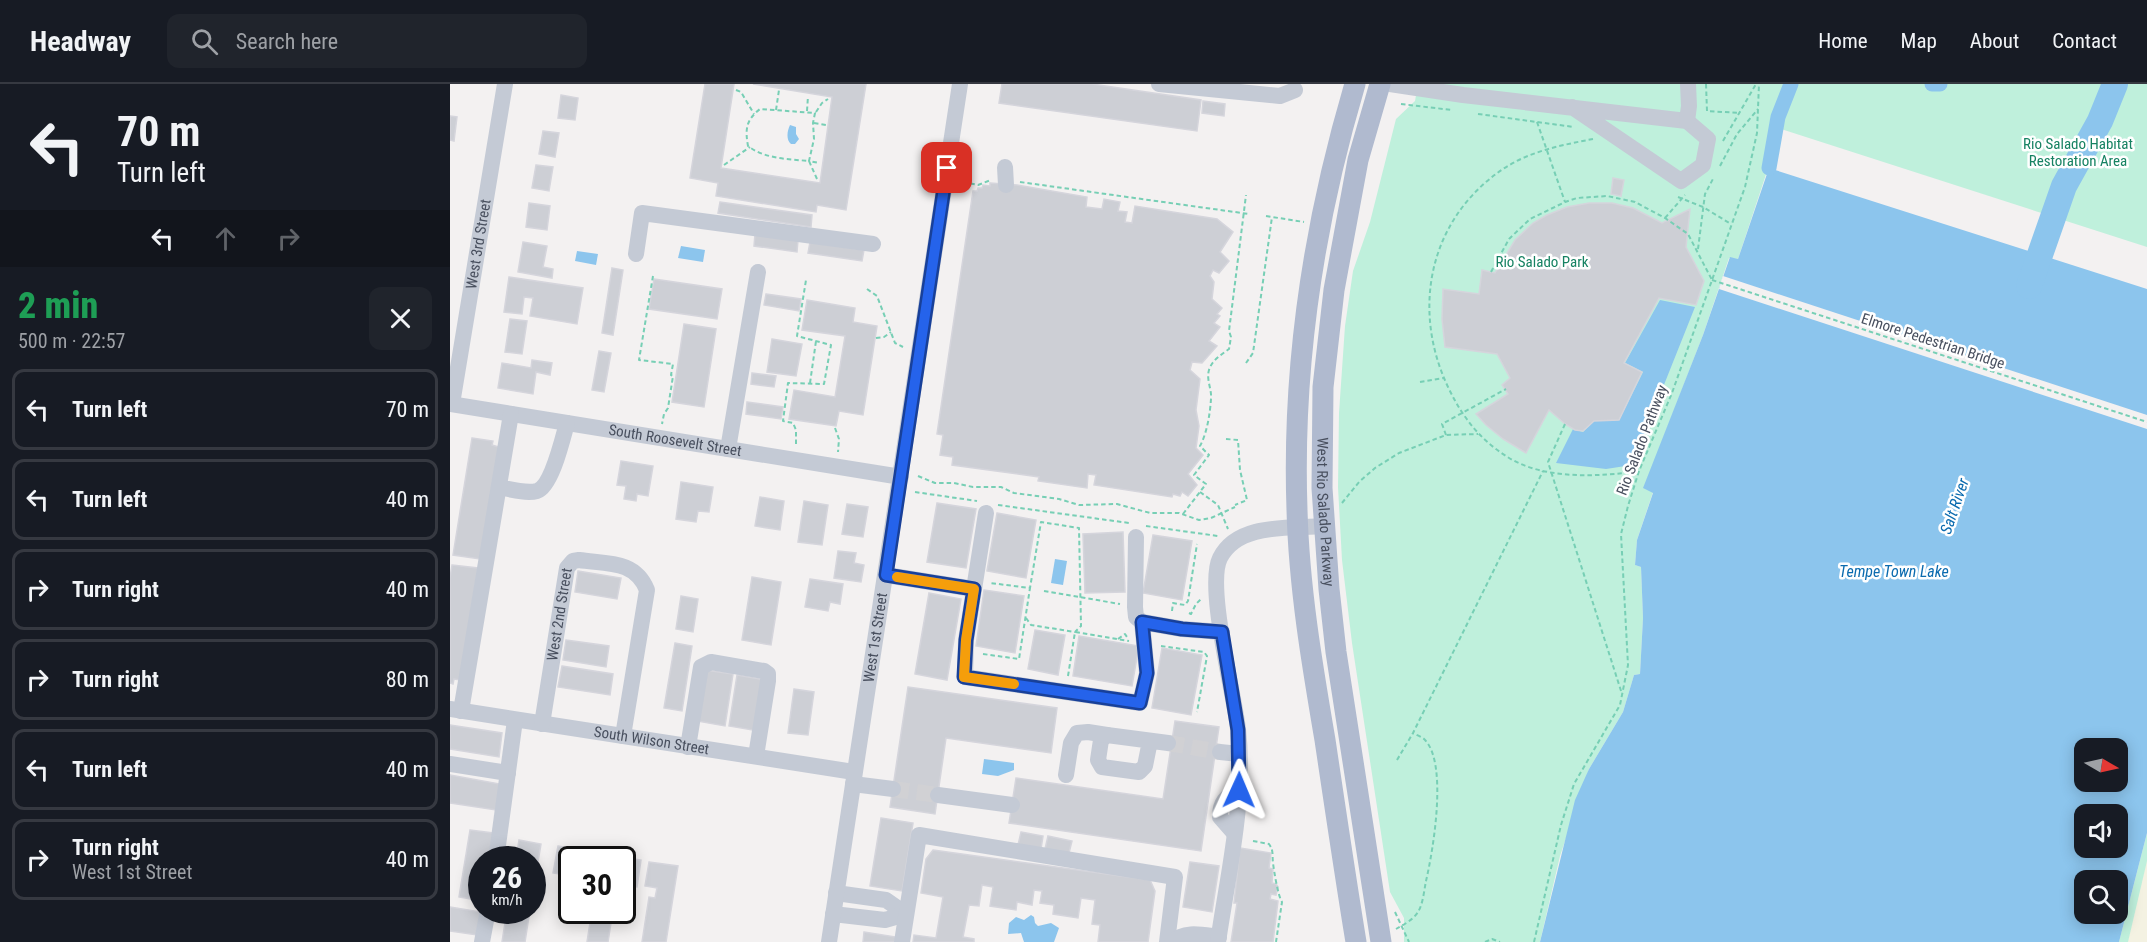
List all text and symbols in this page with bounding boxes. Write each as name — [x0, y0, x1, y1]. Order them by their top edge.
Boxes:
search box — [167, 14, 587, 68]
text: Headway — [30, 25, 131, 58]
icon: search — [188, 25, 221, 58]
text: Search here — [236, 29, 338, 54]
text: Home — [1818, 29, 1868, 53]
text: Map — [1901, 29, 1937, 53]
text: About — [1970, 29, 2019, 53]
text: Contact — [2052, 29, 2117, 53]
text: 70 m — [117, 107, 200, 156]
icon: left — [18, 108, 96, 186]
park label: Rio Salado Habitat Restoration Area — [2023, 135, 2133, 170]
pin — [921, 142, 972, 193]
icon: arrive — [930, 151, 963, 184]
text: Turn left — [117, 157, 206, 189]
street label: West 3rd Street — [462, 198, 495, 290]
icon: left — [146, 222, 179, 255]
icon: ahead — [209, 222, 242, 255]
icon: right — [272, 222, 305, 255]
park label: Rio Salado Park — [1495, 253, 1589, 271]
text: 2 min — [18, 285, 98, 327]
button: close — [369, 287, 432, 350]
street label: Elmore Pedestrian Bridge — [1859, 309, 2007, 373]
text: 500 m · 22:57 — [18, 329, 125, 353]
street label: Rio Salado Pathway — [1613, 382, 1671, 498]
icon: left — [21, 393, 54, 426]
text: Turn left — [72, 397, 147, 422]
text: 70 m — [386, 397, 429, 422]
street label: South Roosevelt Street — [607, 421, 743, 460]
street label: West Rio Salado Parkway — [1313, 437, 1338, 587]
water label: Salt River — [1936, 475, 1973, 536]
icon: left — [21, 483, 54, 516]
text: Turn left — [72, 487, 147, 512]
text: 40 m — [386, 487, 429, 512]
water label: Tempe Town Lake — [1839, 562, 1949, 581]
street label: West 2nd Street — [543, 567, 576, 662]
icon: right — [21, 573, 54, 606]
text: Turn right — [72, 577, 159, 602]
text: 40 m — [386, 577, 429, 602]
street label: West 1st Street — [860, 592, 891, 684]
icon: right — [21, 663, 54, 696]
text: Turn right — [72, 667, 159, 692]
text: 80 m — [386, 667, 429, 692]
street label: South Wilson Street — [593, 723, 710, 758]
north arrow — [2074, 738, 2128, 792]
map controls — [2074, 738, 2128, 924]
icon: left — [21, 753, 54, 786]
text: Turn left — [72, 757, 147, 782]
text: 40 m — [386, 757, 429, 782]
position arrow — [1207, 758, 1271, 822]
button: sound — [2074, 804, 2128, 858]
text: Turn right — [72, 835, 159, 860]
icon: right — [21, 843, 54, 876]
speed limit sign: 30 — [558, 846, 636, 924]
text: 40 m — [386, 847, 429, 872]
text: West 1st Street — [72, 860, 192, 884]
text: 26 — [492, 860, 522, 895]
button: search — [2074, 870, 2128, 924]
text: km/h — [492, 891, 522, 909]

